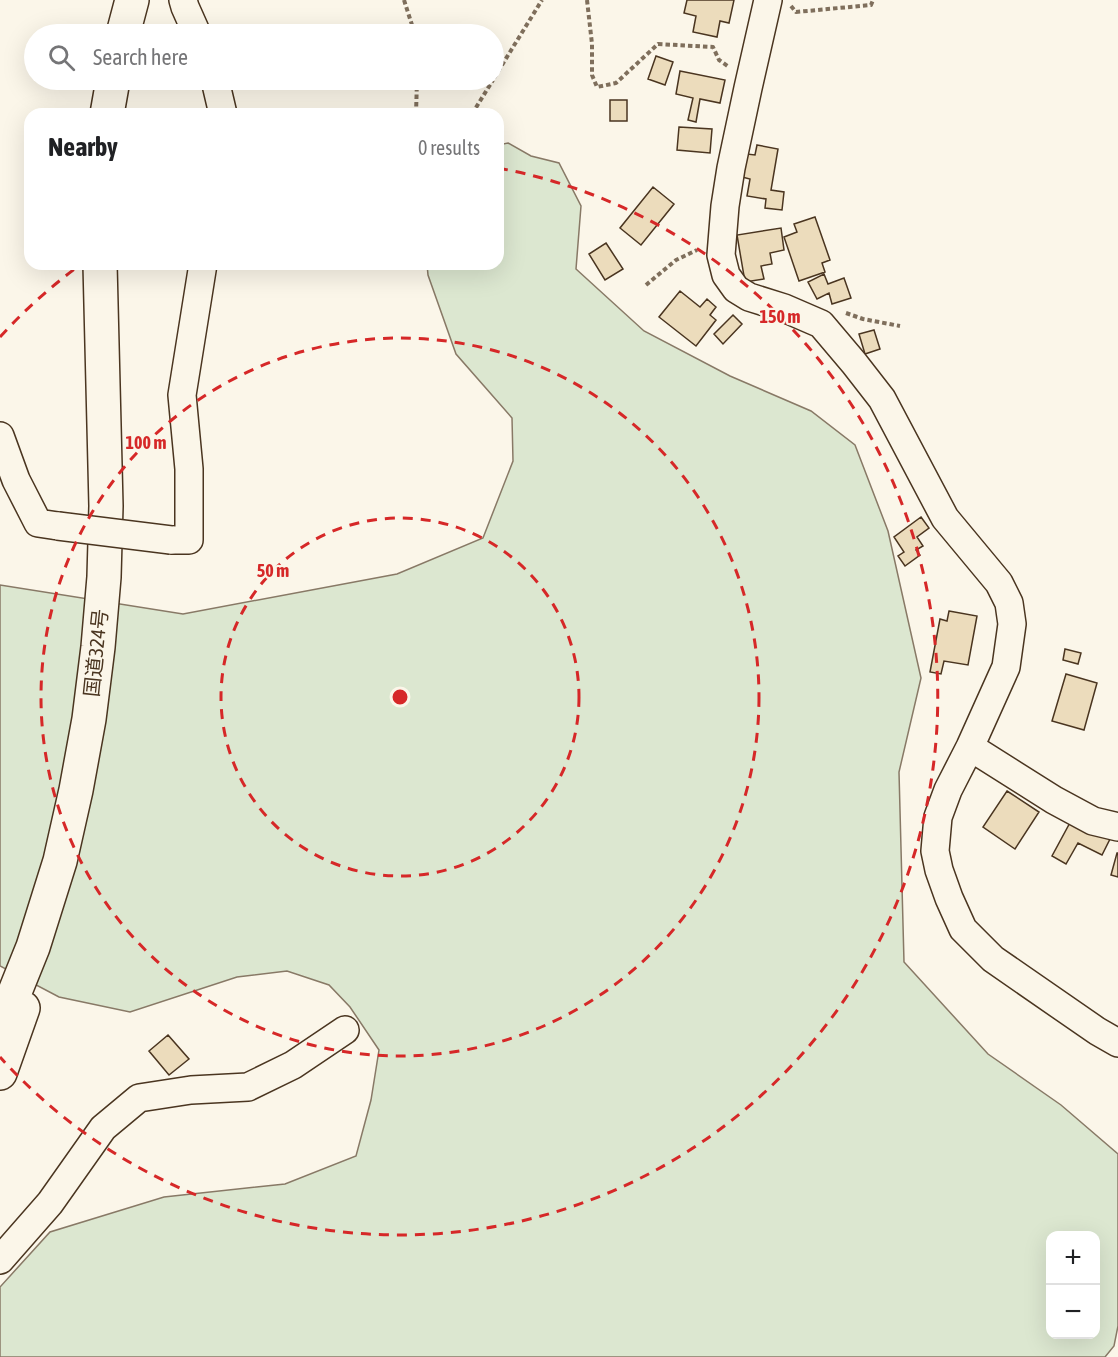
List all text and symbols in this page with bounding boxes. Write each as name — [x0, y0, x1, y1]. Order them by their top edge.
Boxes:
search box — [24, 24, 504, 90]
icon: search — [45, 41, 78, 74]
text: Search here — [93, 44, 188, 70]
text: Nearby — [48, 132, 118, 162]
text: 0 results — [418, 136, 480, 159]
text: 150 m — [760, 306, 800, 327]
text: 100 m — [126, 432, 166, 453]
text: 50 m — [257, 560, 289, 581]
street label: 国道324号 — [79, 608, 112, 698]
centre of rings — [390, 687, 410, 707]
map controls — [1046, 1231, 1100, 1339]
button: + — [1046, 1231, 1100, 1285]
button: − — [1046, 1285, 1100, 1339]

